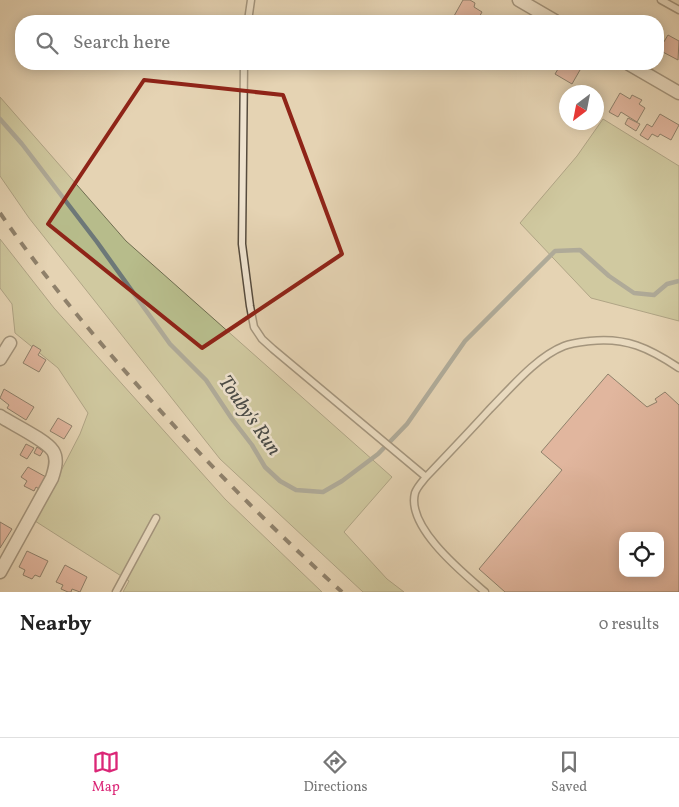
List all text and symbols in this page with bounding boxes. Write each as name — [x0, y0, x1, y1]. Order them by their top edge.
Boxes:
search box — [15, 15, 664, 70]
icon: search — [33, 29, 61, 57]
text: Search here — [73, 30, 170, 56]
north arrow — [559, 85, 604, 130]
water label: Touby's Run — [211, 370, 287, 462]
map controls — [619, 532, 664, 577]
button: locate — [619, 532, 664, 577]
text: Nearby — [20, 610, 91, 639]
text: 0 results — [599, 614, 659, 636]
tab: Map — [92, 748, 120, 797]
tab: Directions — [303, 748, 368, 797]
tab: Saved — [551, 748, 587, 797]

